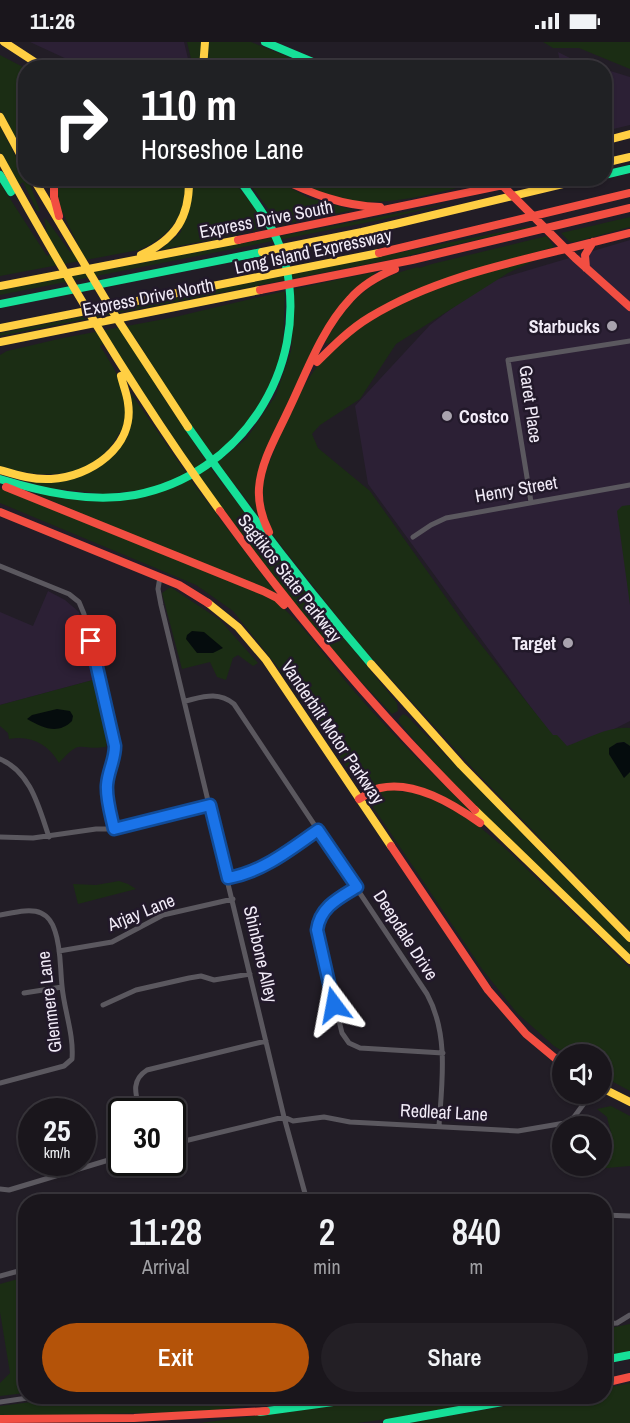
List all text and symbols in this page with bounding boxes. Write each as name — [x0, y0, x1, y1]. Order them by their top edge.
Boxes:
text: 11:26 — [30, 6, 75, 36]
text: 110 m — [141, 77, 237, 133]
icon: right — [42, 84, 120, 162]
text: Horseshoe Lane — [141, 131, 303, 167]
street label: Express Drive South — [197, 194, 335, 244]
street label: Long Island Expressway — [232, 222, 394, 280]
street label: Express Drive North — [80, 272, 216, 322]
place label: Starbucks — [529, 314, 600, 339]
marker: Starbucks — [605, 319, 619, 333]
street label: Garet Place — [513, 364, 549, 444]
place label: Costco — [459, 404, 509, 429]
marker: Costco — [440, 409, 454, 423]
street label: Henry Street — [473, 469, 559, 509]
street label: Sagtikos State Parkway — [232, 509, 348, 648]
pin — [65, 615, 116, 666]
icon: arrive — [74, 624, 107, 657]
place label: Target — [512, 631, 556, 656]
marker: Target — [561, 636, 575, 650]
street label: Vanderbilt Motor Parkway — [275, 655, 391, 809]
street label: Deepdale Drive — [368, 885, 444, 985]
street label: Arjay Lane — [103, 887, 178, 937]
street label: Shinbone Alley — [238, 903, 284, 1005]
street label: Glenmere Lane — [30, 950, 68, 1054]
position arrow — [302, 973, 366, 1037]
map controls — [552, 1044, 612, 1176]
button: sound — [552, 1044, 612, 1104]
street label: Redleaf Lane — [399, 1097, 489, 1127]
speed limit sign: 30 — [108, 1098, 186, 1176]
text: 25 — [43, 1110, 71, 1150]
button: search — [552, 1116, 612, 1176]
text: km/h — [44, 1142, 70, 1163]
text: 11:28 — [129, 1208, 202, 1256]
text: 2 — [319, 1208, 335, 1256]
text: 840 — [452, 1208, 501, 1256]
text: Arrival — [142, 1253, 189, 1280]
text: min — [313, 1253, 341, 1280]
text: m — [469, 1253, 483, 1280]
button: Exit — [42, 1323, 309, 1392]
button: Share — [321, 1323, 588, 1392]

